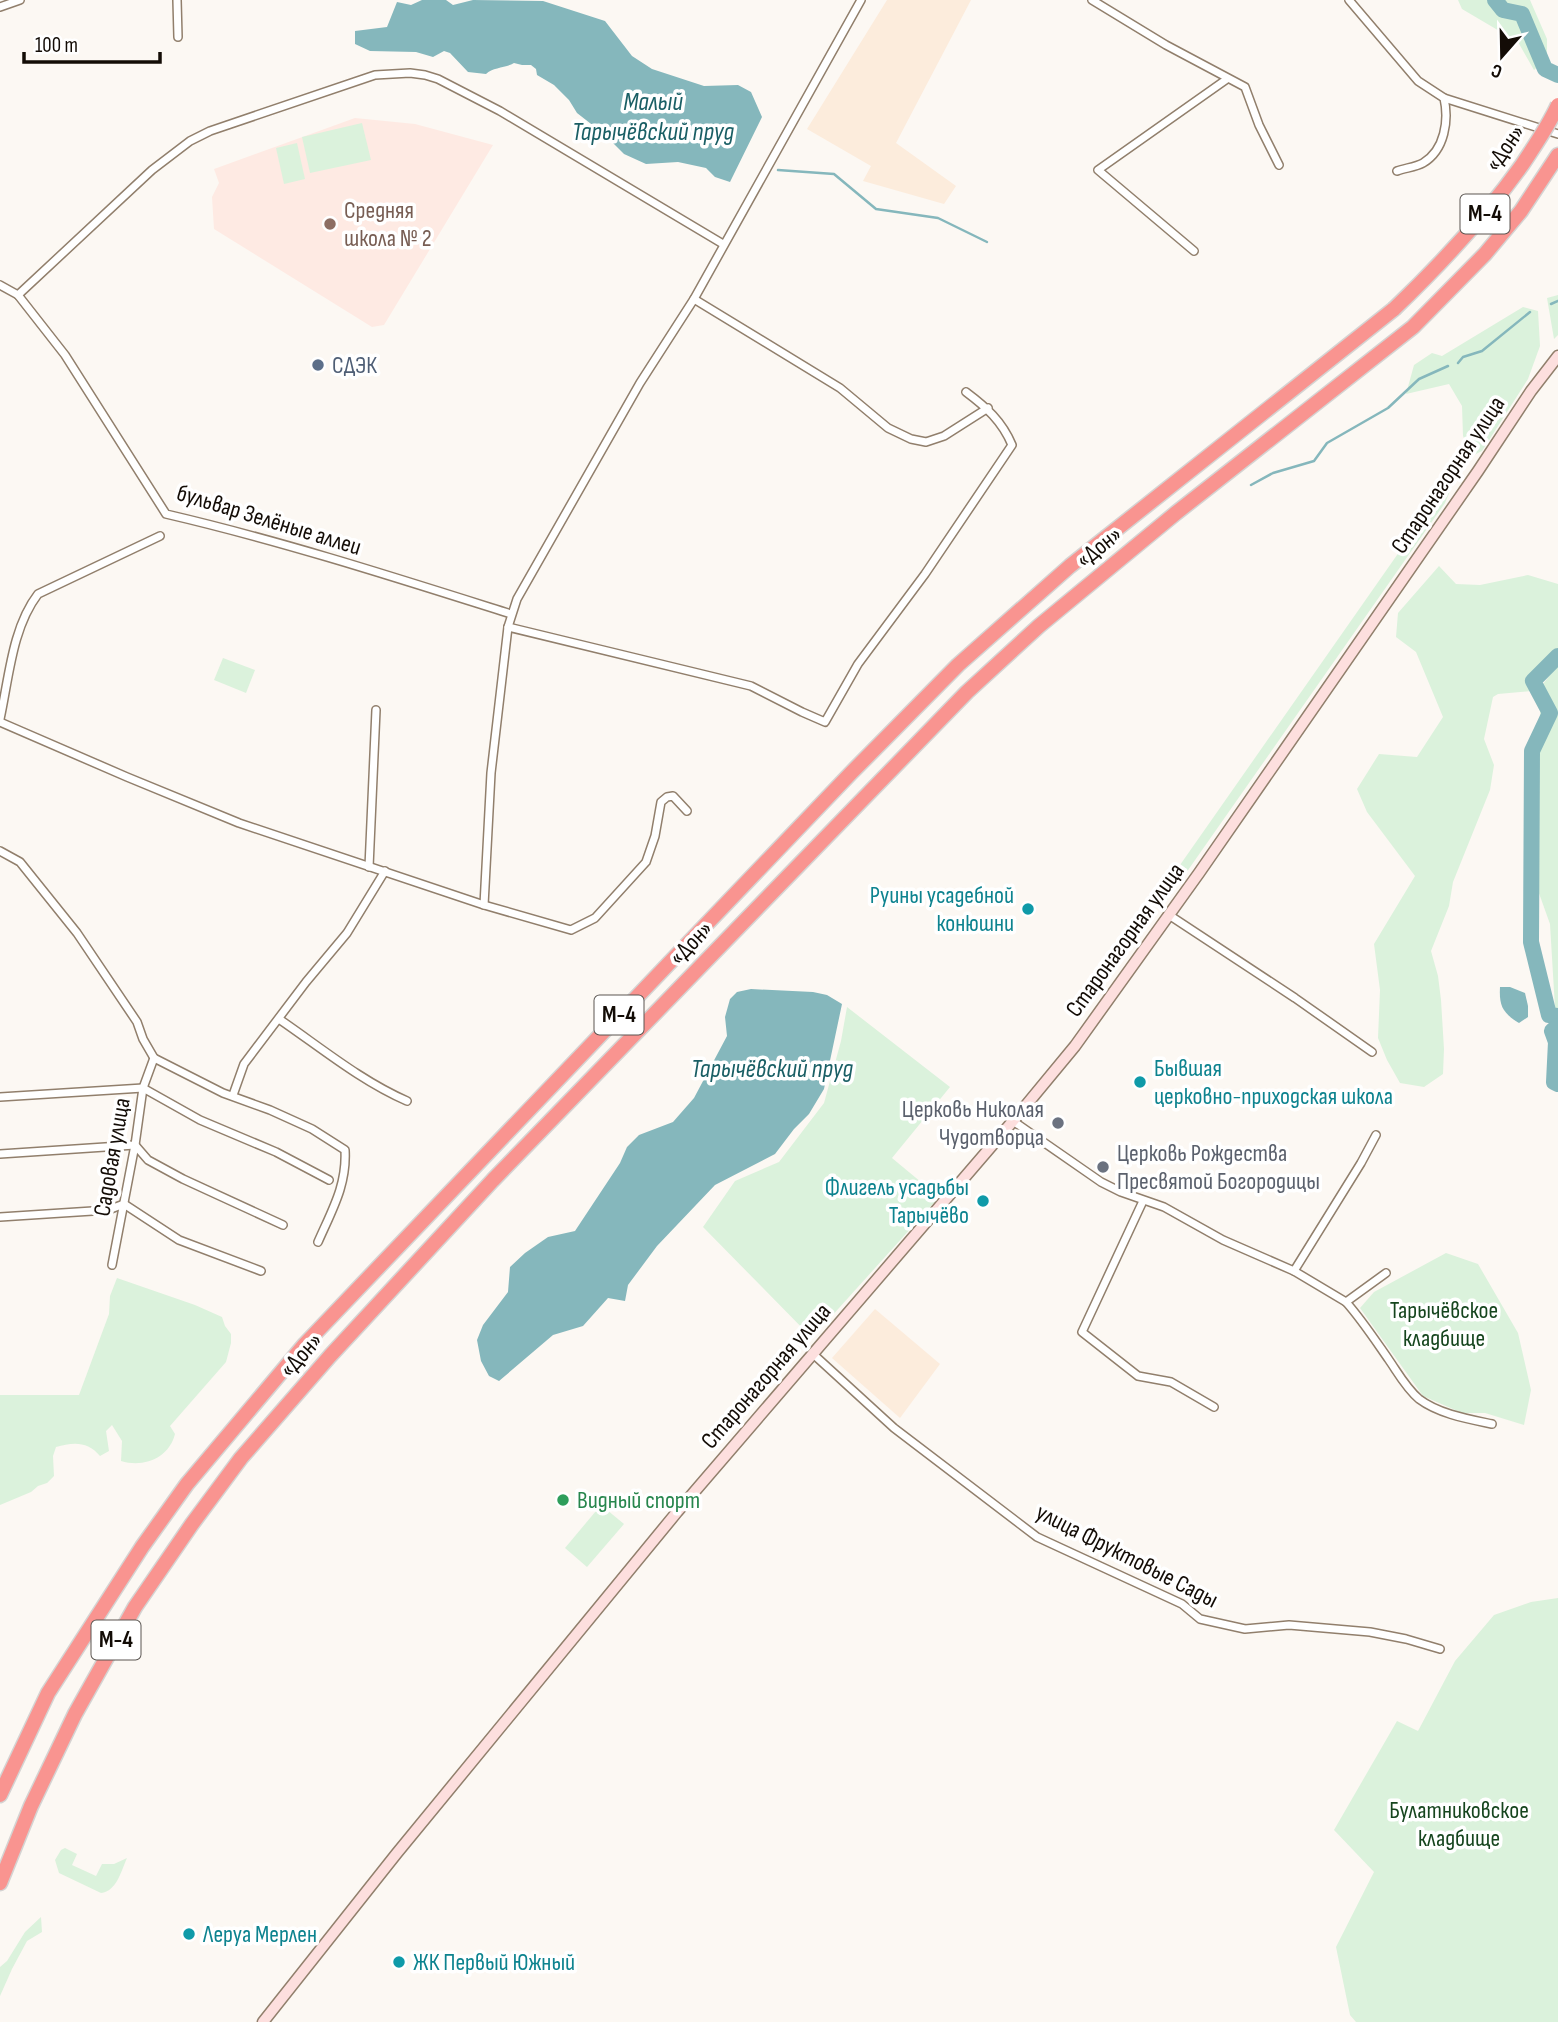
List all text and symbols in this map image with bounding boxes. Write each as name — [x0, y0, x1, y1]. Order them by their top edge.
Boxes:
scale bar — [24, 21, 161, 65]
north arrow — [1467, 21, 1537, 91]
text: 100 m — [35, 33, 78, 58]
text: С — [1488, 58, 1505, 83]
water label: Малый Тарычёвский пруд — [572, 87, 734, 148]
street label: «Дон» — [1479, 119, 1531, 177]
road number: М-4 — [1460, 195, 1510, 234]
place label: Средняя школа № 2 — [344, 196, 432, 253]
marker: Средняя школа № 2 — [322, 216, 338, 232]
place label: СДЭК — [332, 351, 377, 380]
marker: СДЭК — [310, 357, 326, 373]
street label: Старонагорная улица — [1385, 391, 1511, 559]
street label: бульвар Зелёные аллеи — [173, 478, 365, 562]
street label: «Дон» — [1070, 520, 1128, 574]
street label: Старонагорная улица — [1059, 857, 1191, 1023]
place label: Руины усадебной конюшни — [870, 881, 1014, 938]
marker: Руины усадебной конюшни — [1020, 901, 1036, 917]
street label: «Дон» — [663, 915, 719, 971]
road number: М-4 — [594, 996, 644, 1034]
water label: Тарычёвский пруд — [691, 1054, 853, 1085]
place label: Бывшая церковно-приходская школа — [1154, 1054, 1393, 1111]
marker: Бывшая церковно-приходская школа — [1132, 1074, 1148, 1090]
place label: Церковь Николая Чудотворца — [902, 1095, 1044, 1152]
street label: Садовая улица — [87, 1096, 137, 1218]
marker: Церковь Николая Чудотворца — [1050, 1115, 1066, 1131]
place label: Церковь Рождества Пресвятой Богородицы — [1117, 1139, 1320, 1196]
marker: Церковь Рождества Пресвятой Богородицы — [1095, 1159, 1111, 1175]
place label: Флигель усадьбы Тарычёво — [825, 1173, 969, 1230]
marker: Флигель усадьбы Тарычёво — [975, 1193, 991, 1209]
park label: Тарычёвское кладбище — [1390, 1296, 1498, 1353]
street label: Старонагорная улица — [695, 1297, 837, 1455]
street label: «Дон» — [273, 1327, 329, 1383]
place label: Видный спорт — [577, 1486, 700, 1515]
marker: Видный спорт — [555, 1492, 571, 1508]
street label: улица Фруктовые Сады — [1031, 1498, 1223, 1614]
road number: М-4 — [92, 1620, 140, 1660]
park label: Булатниковское кладбище — [1389, 1796, 1529, 1853]
place label: Леруа Мерлен — [202, 1920, 317, 1949]
marker: Леруа Мерлен — [181, 1926, 197, 1942]
place label: ЖК Первый Южный — [413, 1948, 575, 1977]
marker: ЖК Первый Южный — [391, 1954, 407, 1970]

